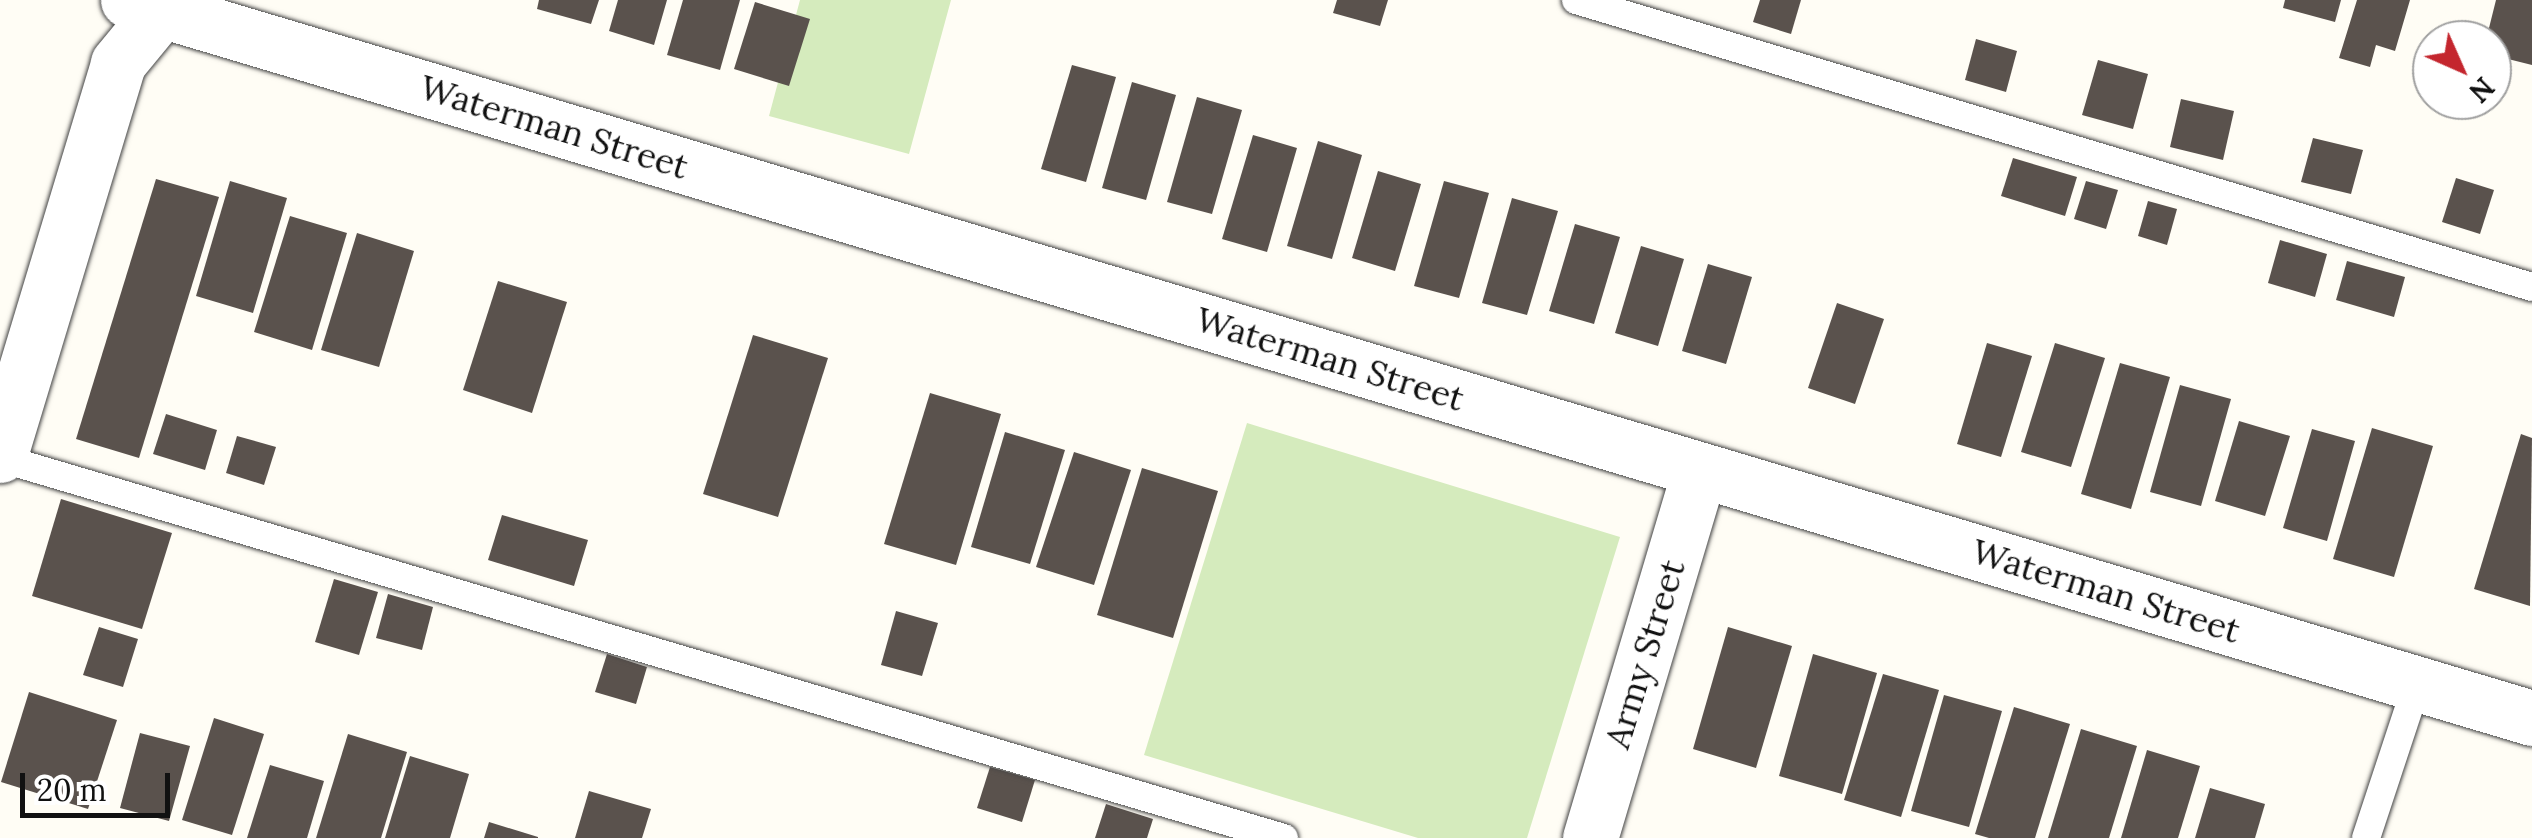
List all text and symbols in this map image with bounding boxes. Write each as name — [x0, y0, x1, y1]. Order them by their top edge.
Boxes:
north arrow — [2412, 20, 2512, 120]
street label: Waterman Street — [415, 66, 693, 188]
text: N — [2461, 69, 2502, 110]
street label: Waterman Street — [1191, 298, 1469, 420]
street label: Waterman Street — [1967, 530, 2245, 652]
street label: Army Street — [1596, 555, 1694, 753]
scale bar — [25, 753, 175, 815]
text: 20 m — [37, 771, 106, 809]

